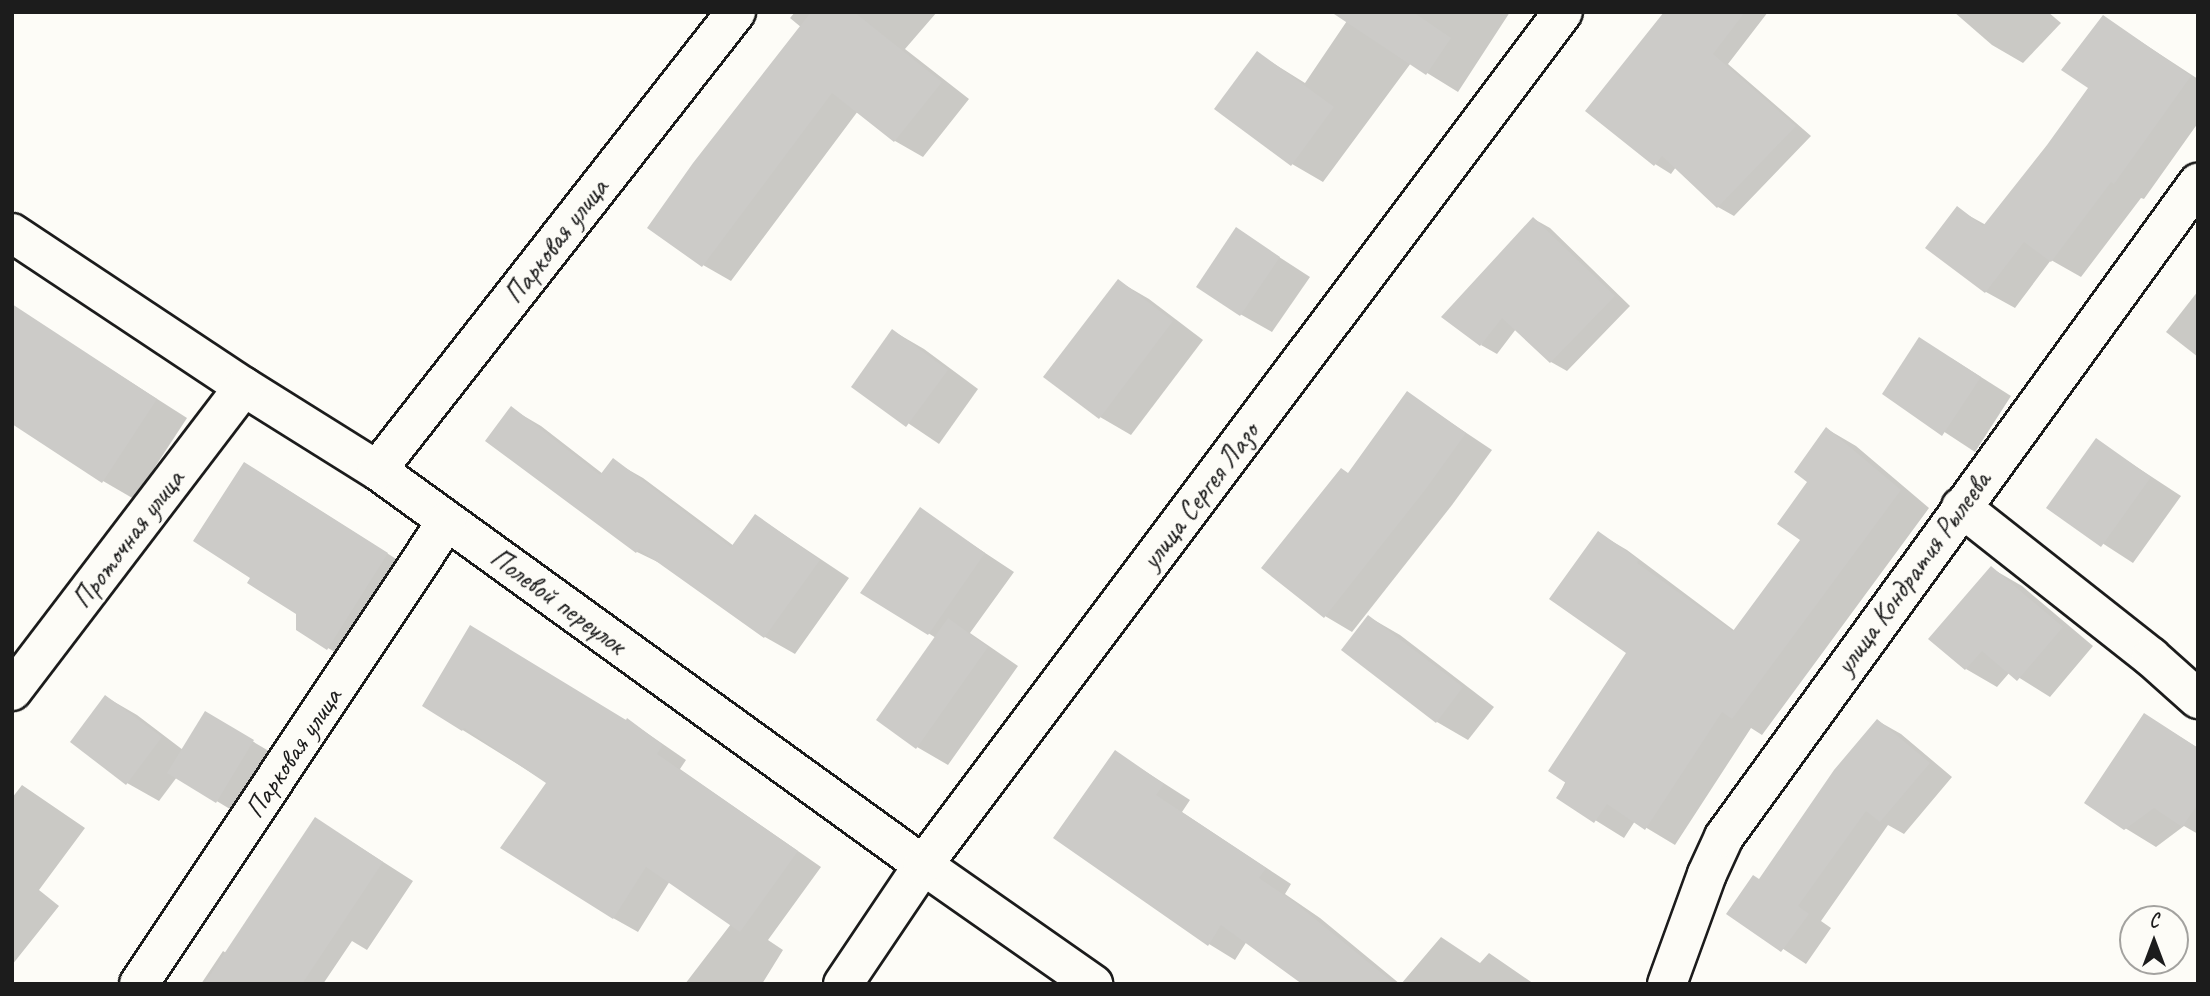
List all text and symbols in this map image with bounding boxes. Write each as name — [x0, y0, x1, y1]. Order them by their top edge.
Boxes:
street label: Парковая улица — [496, 171, 616, 311]
street label: улица Сергея Лазо — [1134, 417, 1266, 575]
street label: Проточная улица — [64, 462, 192, 616]
street label: улица Кондратия Рылеева — [1829, 466, 1997, 680]
street label: Полевой переулок — [484, 541, 632, 661]
street label: Парковая улица — [237, 681, 349, 825]
north arrow — [2119, 905, 2189, 975]
text: С — [2149, 909, 2159, 933]

